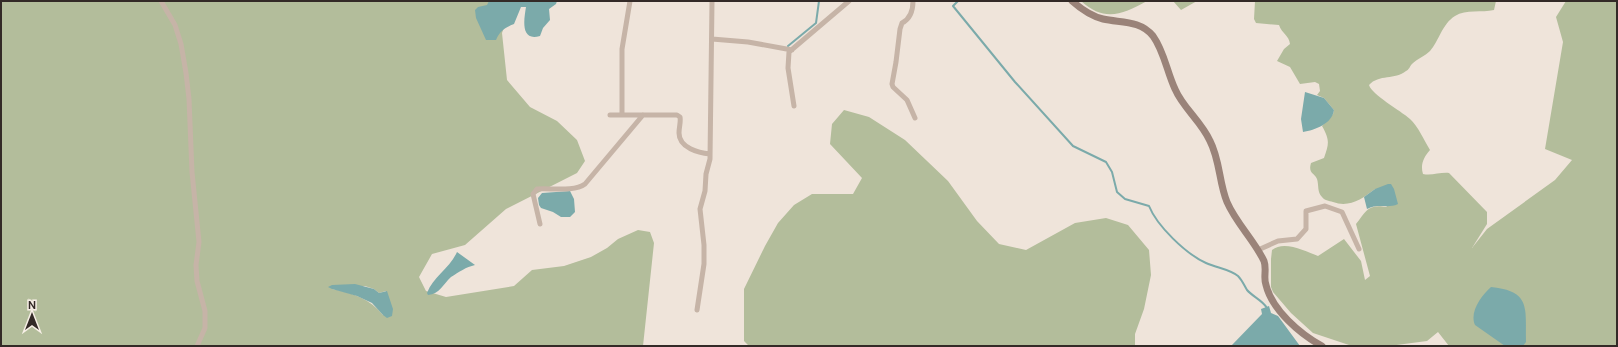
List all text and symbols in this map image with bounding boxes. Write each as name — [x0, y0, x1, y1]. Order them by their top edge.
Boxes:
north arrow — [12, 295, 52, 335]
text: N — [28, 298, 36, 312]

